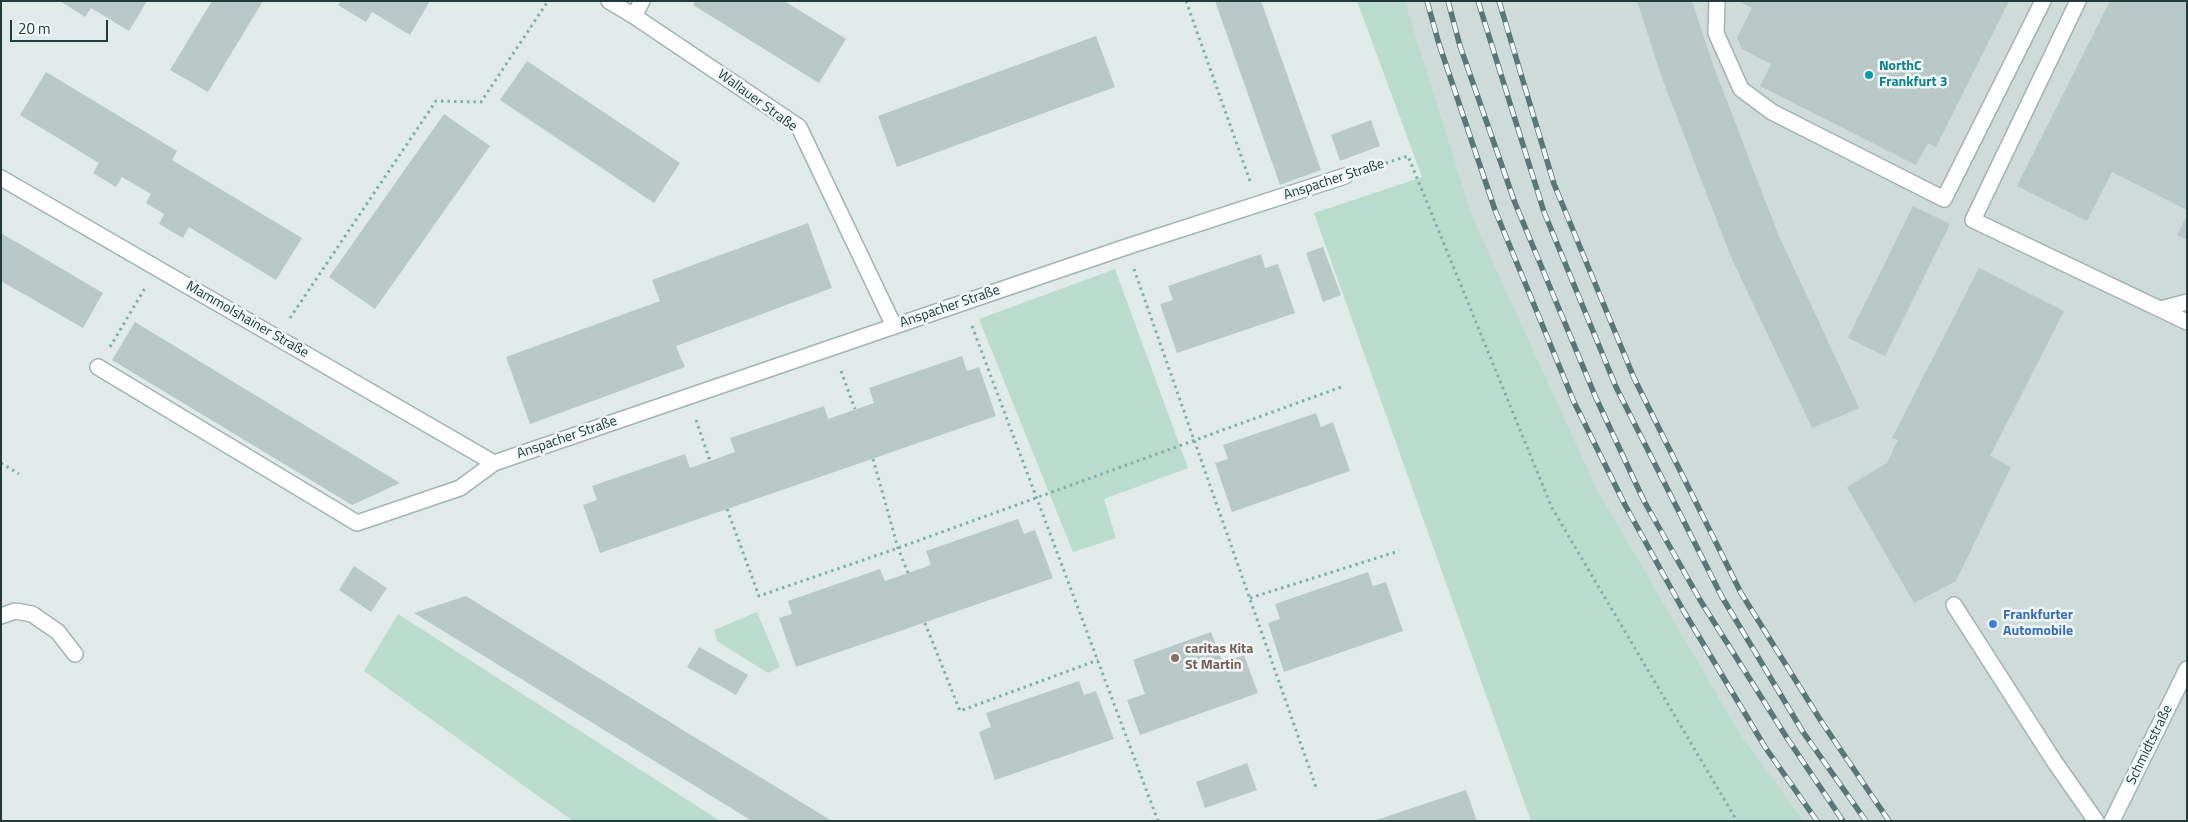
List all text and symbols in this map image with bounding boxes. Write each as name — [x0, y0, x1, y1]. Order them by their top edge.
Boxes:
scale bar — [12, 10, 110, 42]
text: 20 m — [18, 17, 51, 40]
place label: NorthC Frankfurt 3 — [1879, 59, 1947, 92]
street label: Wallauer Straße — [714, 66, 800, 136]
marker: NorthC Frankfurt 3 — [1863, 69, 1875, 81]
street label: Anspacher Straße — [1282, 156, 1386, 204]
street label: Mammolshainer Straße — [183, 278, 311, 362]
street label: Anspacher Straße — [898, 282, 1002, 332]
street label: Anspacher Straße — [515, 413, 619, 463]
place label: Frankfurter Automobile — [2003, 608, 2073, 640]
marker: Frankfurter Automobile — [1987, 618, 1999, 630]
place label: caritas Kita St Martin — [1185, 642, 1253, 674]
marker: caritas Kita St Martin — [1169, 652, 1181, 664]
street label: Schmidtstraße — [2123, 702, 2177, 788]

